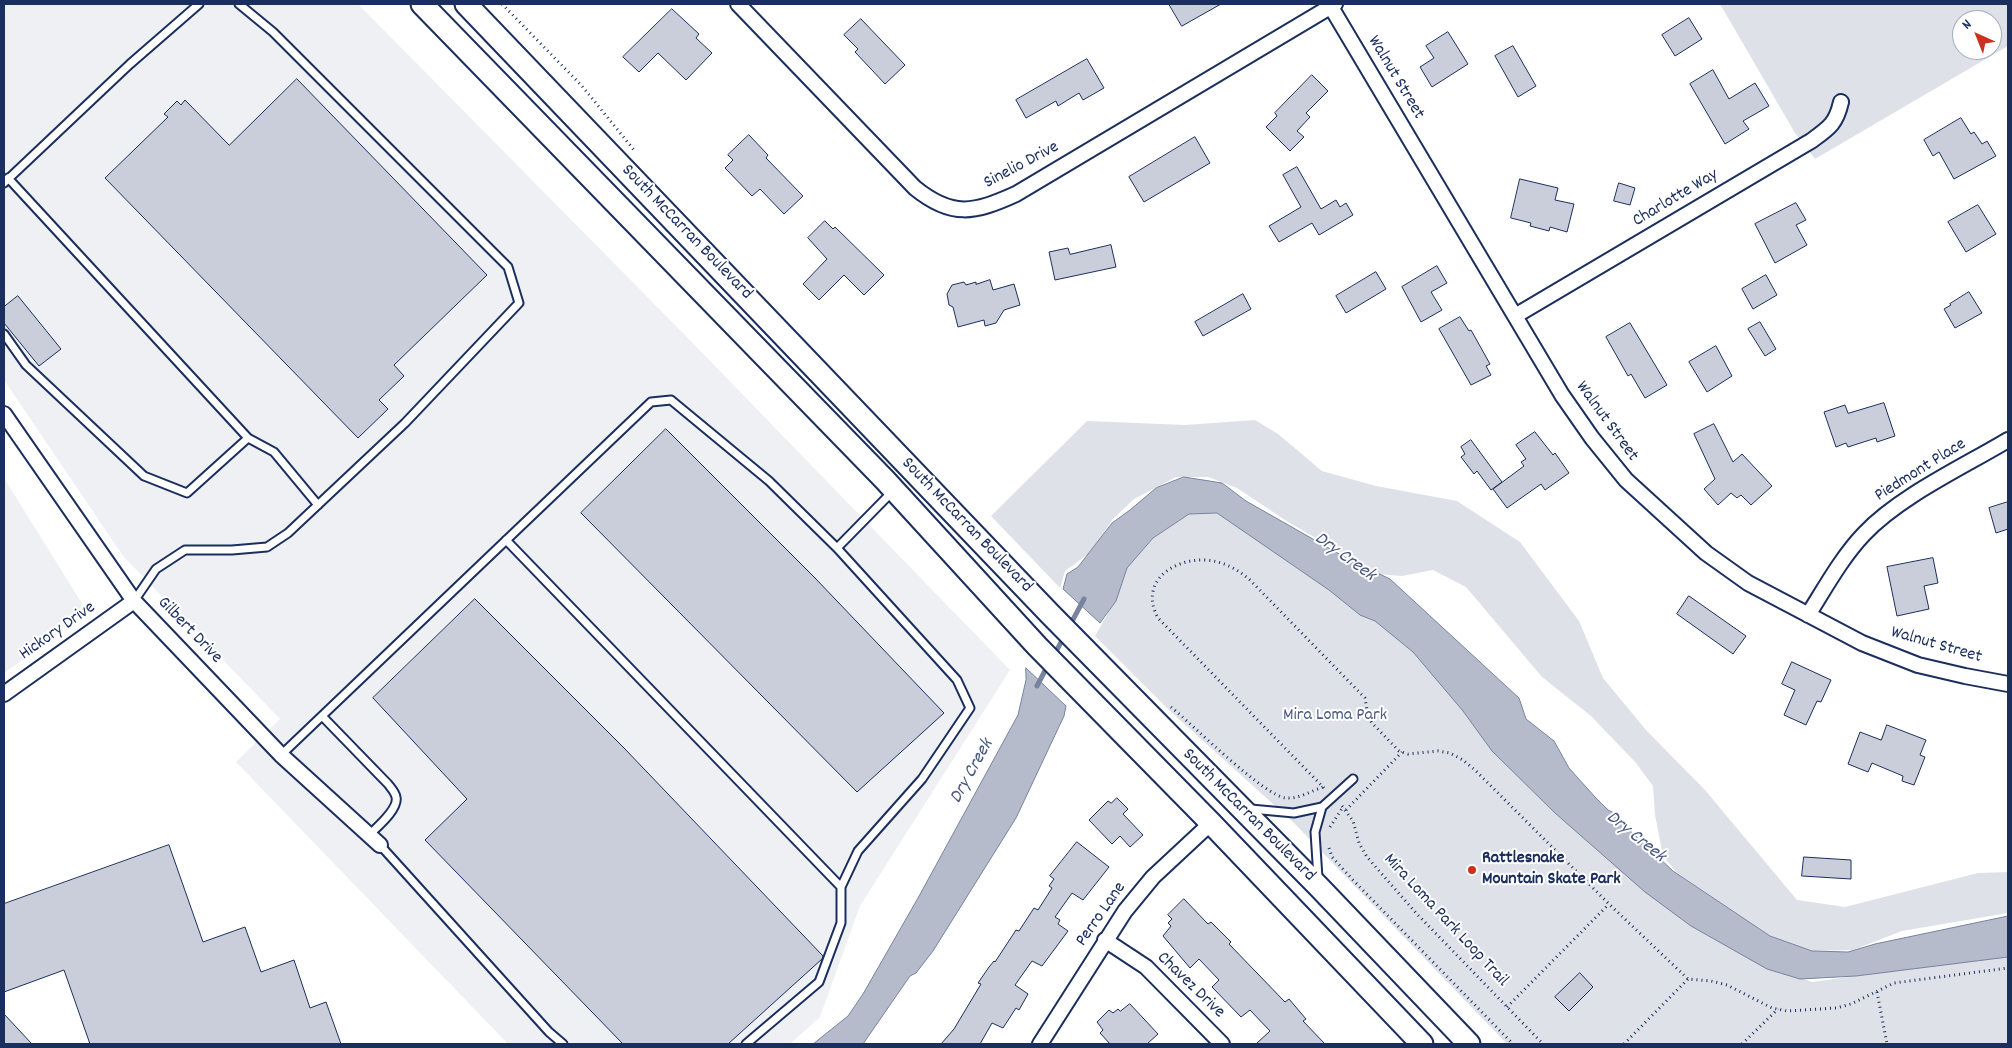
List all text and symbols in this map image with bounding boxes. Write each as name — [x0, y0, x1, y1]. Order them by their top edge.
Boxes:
north arrow — [1952, 10, 2002, 60]
text: N — [1958, 15, 1977, 35]
street label: Walnut Street — [1362, 32, 1428, 124]
street label: Sinelio Drive — [981, 137, 1063, 195]
street label: South McCarran Boulevard — [616, 161, 756, 305]
street label: Charlotte Way — [1629, 165, 1723, 233]
street label: Walnut Street — [1570, 378, 1642, 466]
street label: Piedmont Place — [1871, 434, 1971, 508]
street label: South McCarran Boulevard — [896, 454, 1036, 598]
water label: Dry Creek — [1309, 528, 1379, 588]
street label: Gilbert Drive — [152, 593, 226, 669]
street label: Hickory Drive — [16, 598, 100, 666]
street label: Walnut Street — [1888, 623, 1984, 669]
park label: Mira Loma Park — [1283, 706, 1387, 728]
water label: Dry Creek — [946, 736, 1000, 808]
street label: South McCarran Boulevard — [1177, 745, 1319, 887]
water label: Dry Creek — [1601, 807, 1669, 869]
place label: Rattlesnake Mountain Skate Park — [1482, 849, 1621, 892]
street label: Mira Loma Park Loop Trail — [1378, 850, 1512, 992]
marker: Rattlesnake Mountain Skate Park — [1466, 864, 1478, 876]
street label: Perro Lane — [1072, 879, 1132, 951]
street label: Chavez Drive — [1151, 948, 1229, 1024]

